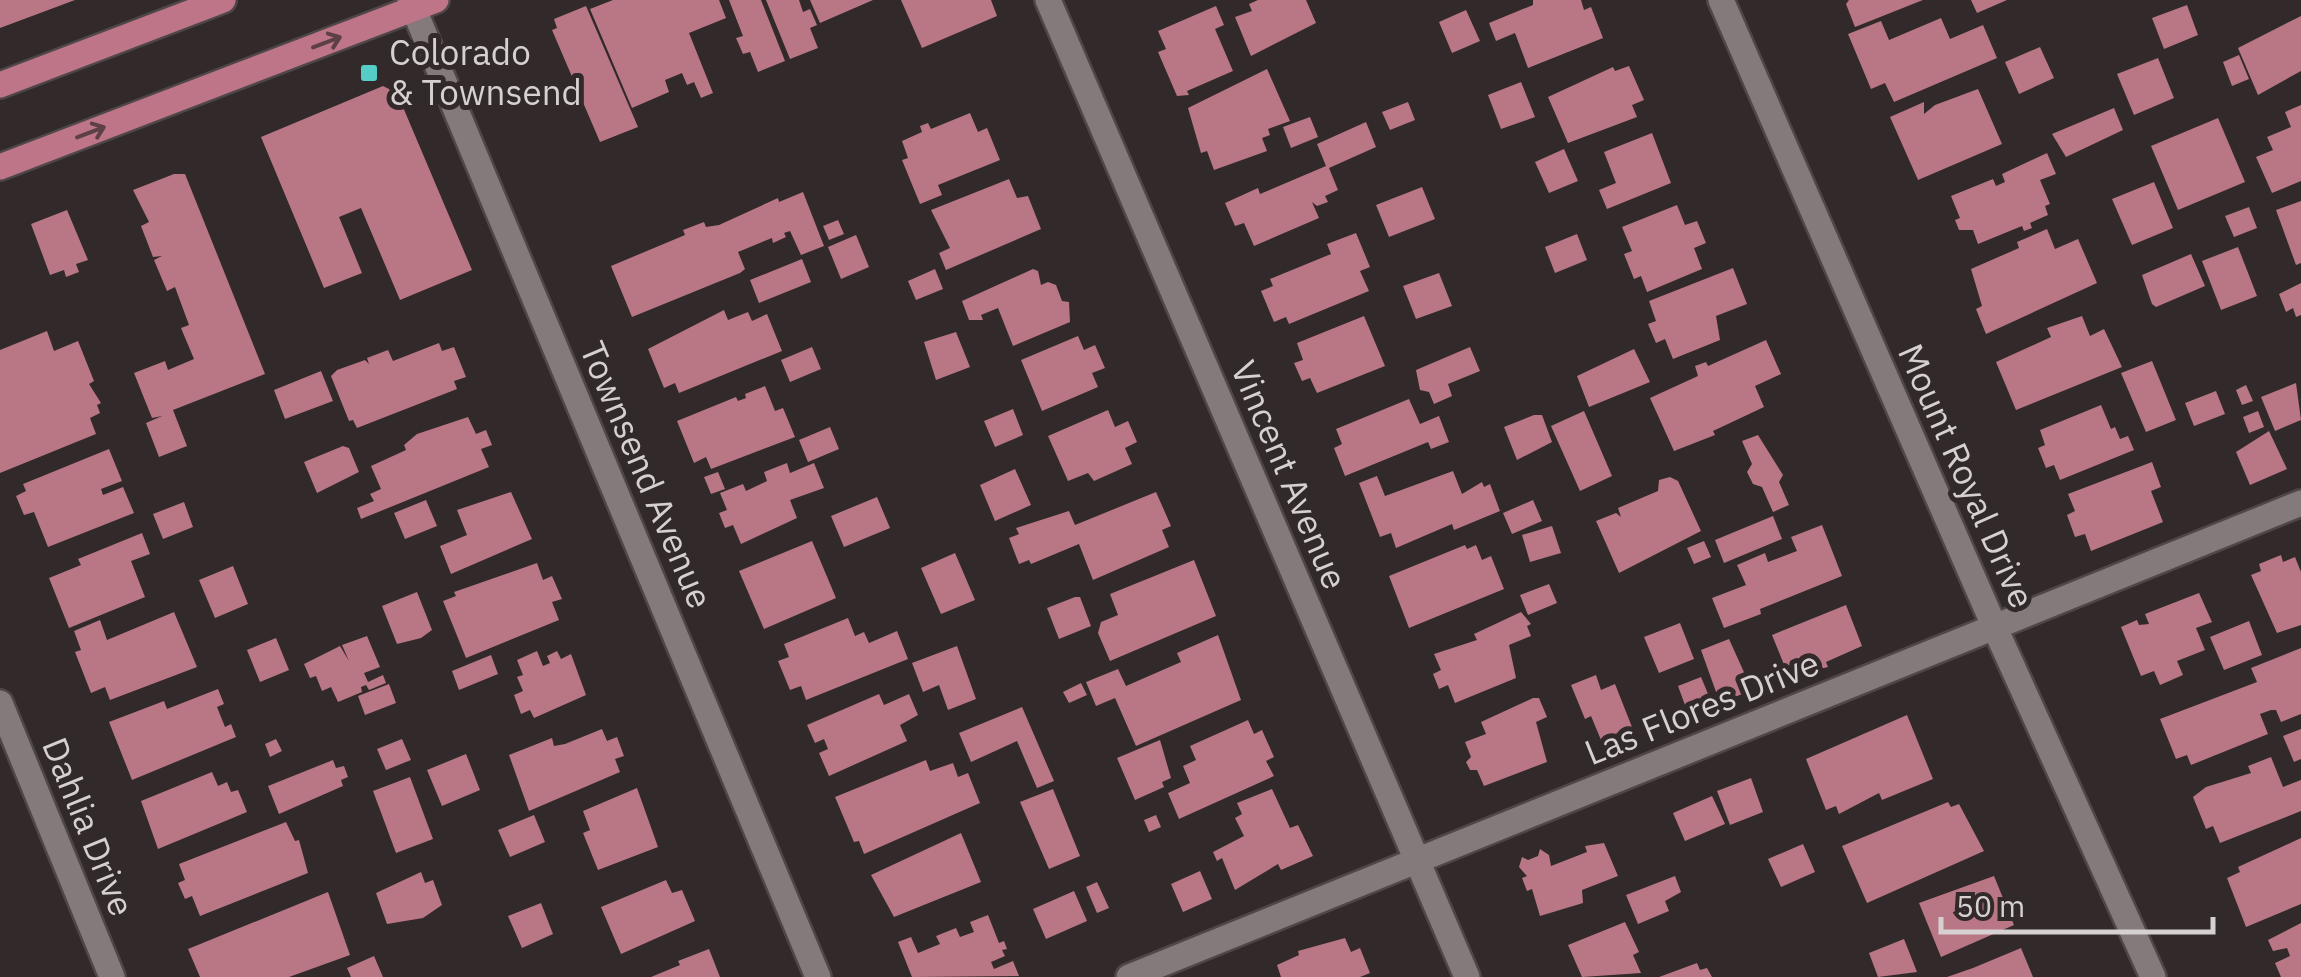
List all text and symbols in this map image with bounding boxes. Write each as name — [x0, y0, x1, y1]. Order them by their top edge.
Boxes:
place label: Colorado & Townsend — [389, 29, 582, 115]
one-way arrow — [311, 31, 342, 49]
marker: Colorado & Townsend — [358, 62, 380, 84]
one-way arrow — [75, 122, 106, 140]
street label: Townsend Avenue — [570, 334, 724, 615]
street label: Mount Royal Drive — [1888, 336, 2046, 615]
street label: Vincent Avenue — [1221, 353, 1359, 596]
street label: Las Flores Drive — [1578, 639, 1825, 775]
street label: Dahlia Drive — [32, 731, 146, 923]
scale bar — [1941, 872, 2214, 934]
text: 50 m — [1956, 886, 2025, 925]

